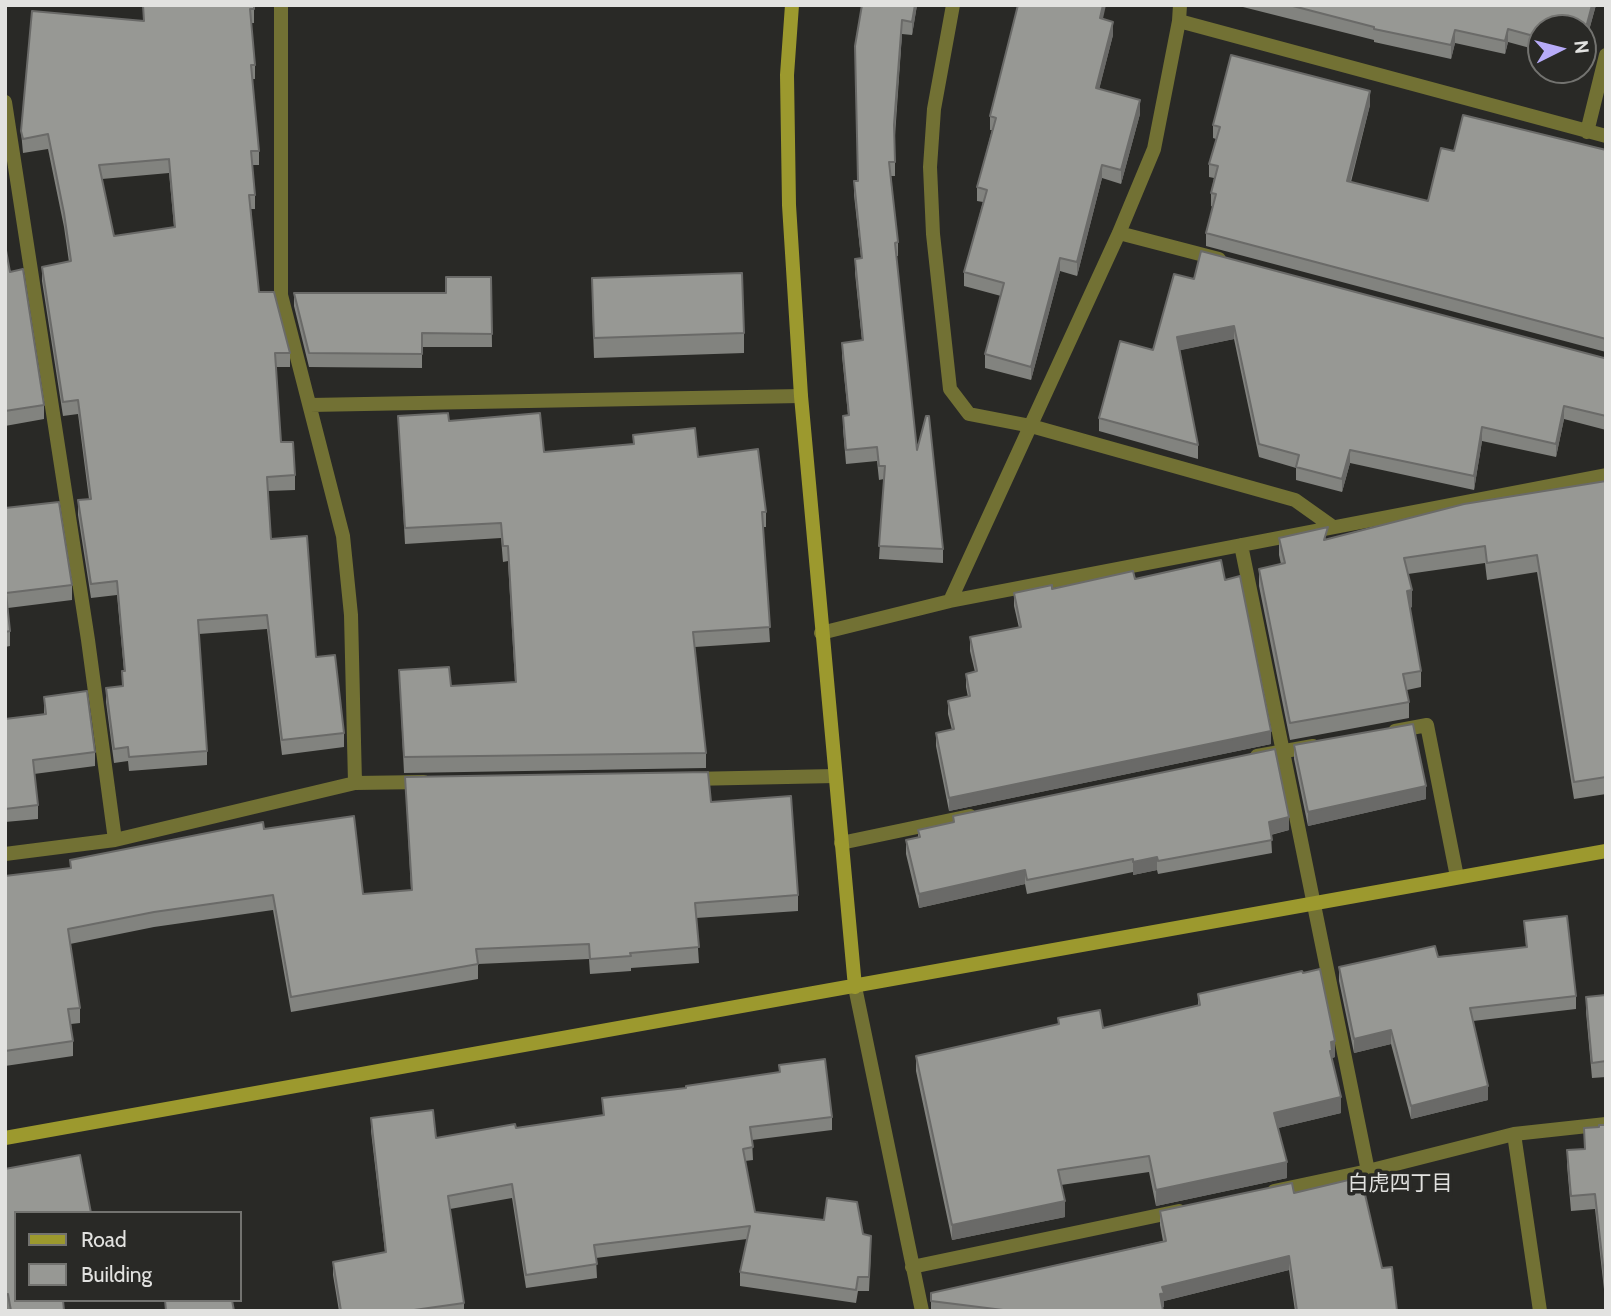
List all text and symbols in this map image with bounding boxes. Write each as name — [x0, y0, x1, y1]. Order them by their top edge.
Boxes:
north arrow — [1527, 14, 1597, 84]
text: N — [1569, 39, 1594, 55]
district label: 白虎四丁目 — [1348, 1171, 1452, 1197]
legend — [14, 1211, 242, 1302]
text: Road — [81, 1227, 127, 1252]
text: Building — [81, 1262, 152, 1287]

